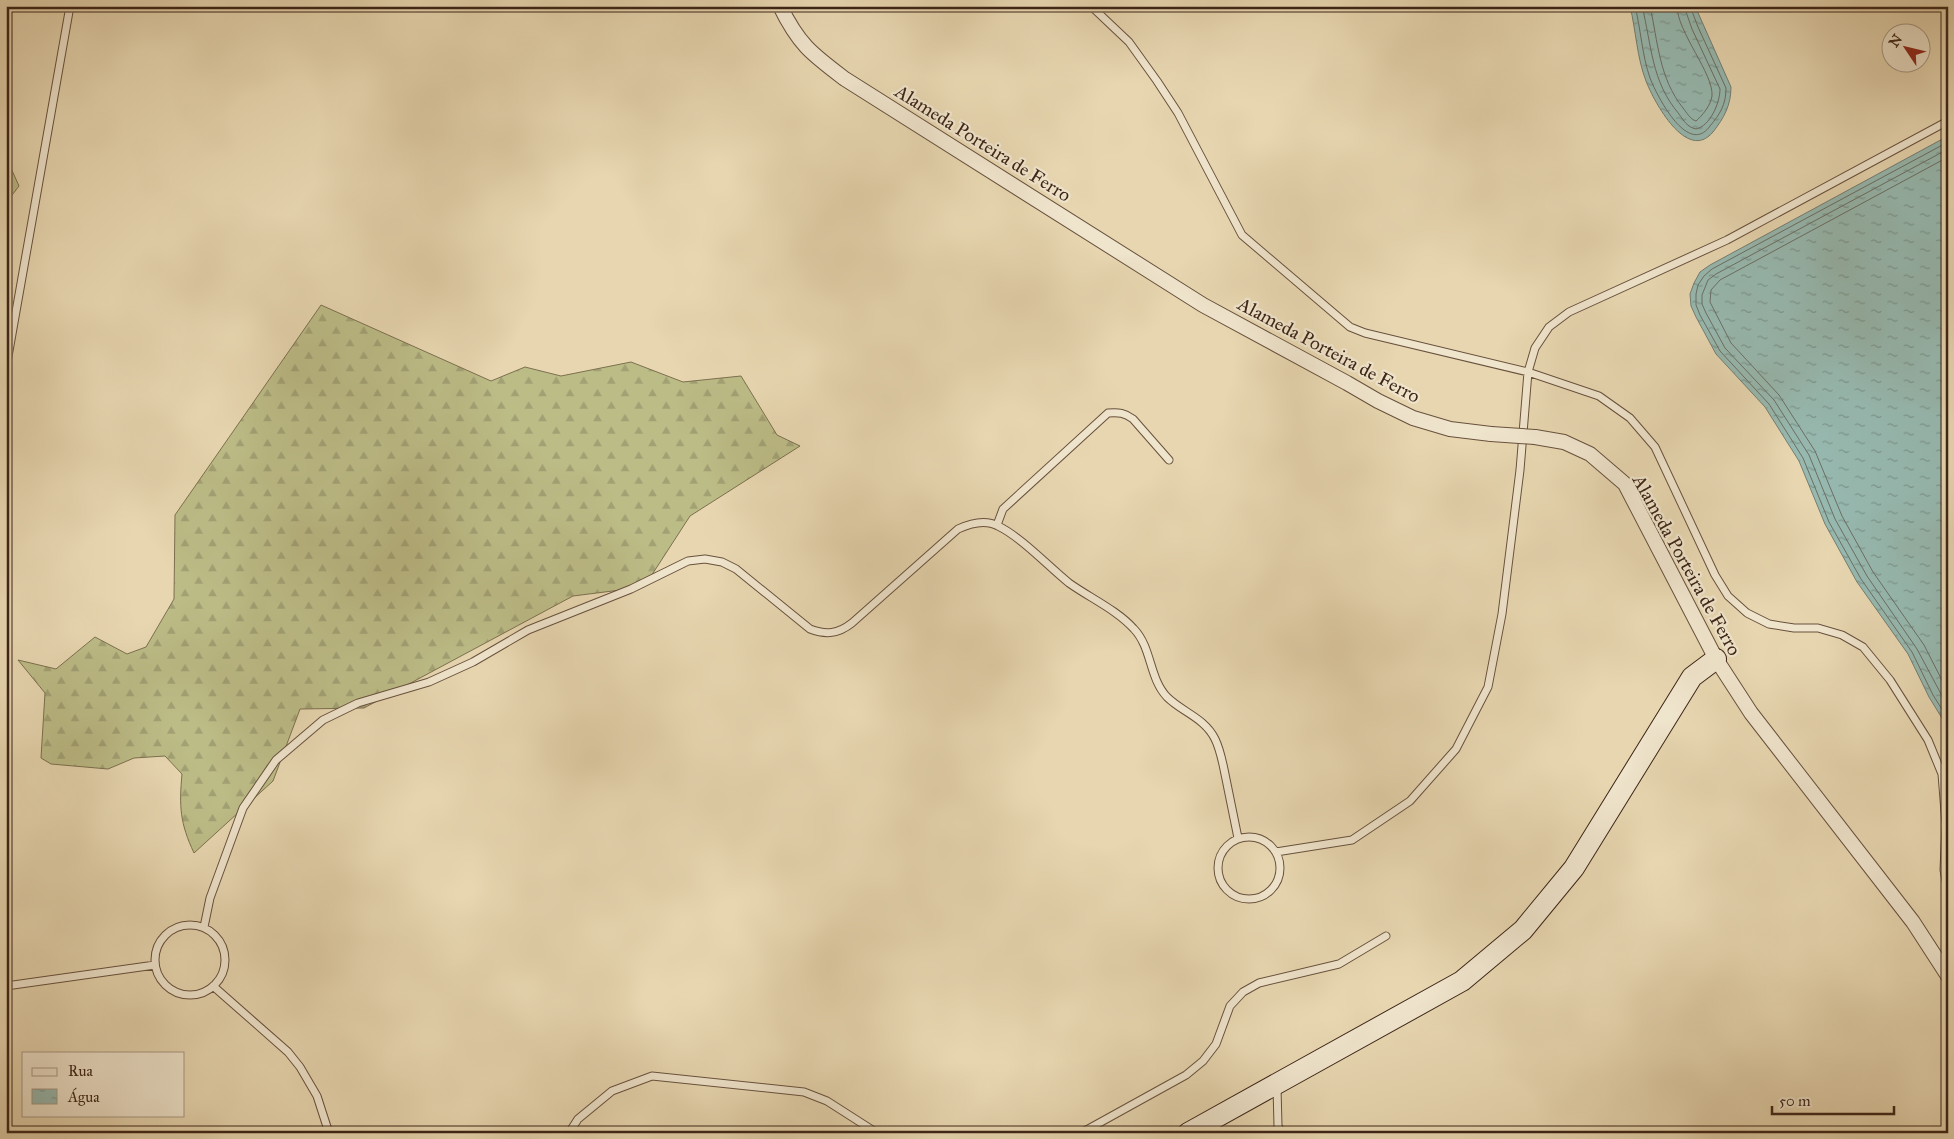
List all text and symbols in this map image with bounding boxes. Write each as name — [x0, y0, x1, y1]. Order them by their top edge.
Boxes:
north arrow — [1882, 22, 1932, 72]
text: N — [1885, 31, 1906, 51]
street label: Alameda Porteira de Ferro — [890, 79, 1075, 207]
street label: Alameda Porteira de Ferro — [1233, 292, 1424, 408]
street label: Alameda Porteira de Ferro — [1627, 470, 1746, 660]
legend — [22, 1052, 185, 1116]
text: Rua — [68, 1062, 93, 1080]
scale bar — [1772, 1084, 1894, 1116]
text: Água — [67, 1087, 100, 1106]
text: 50 m — [1779, 1092, 1811, 1110]

